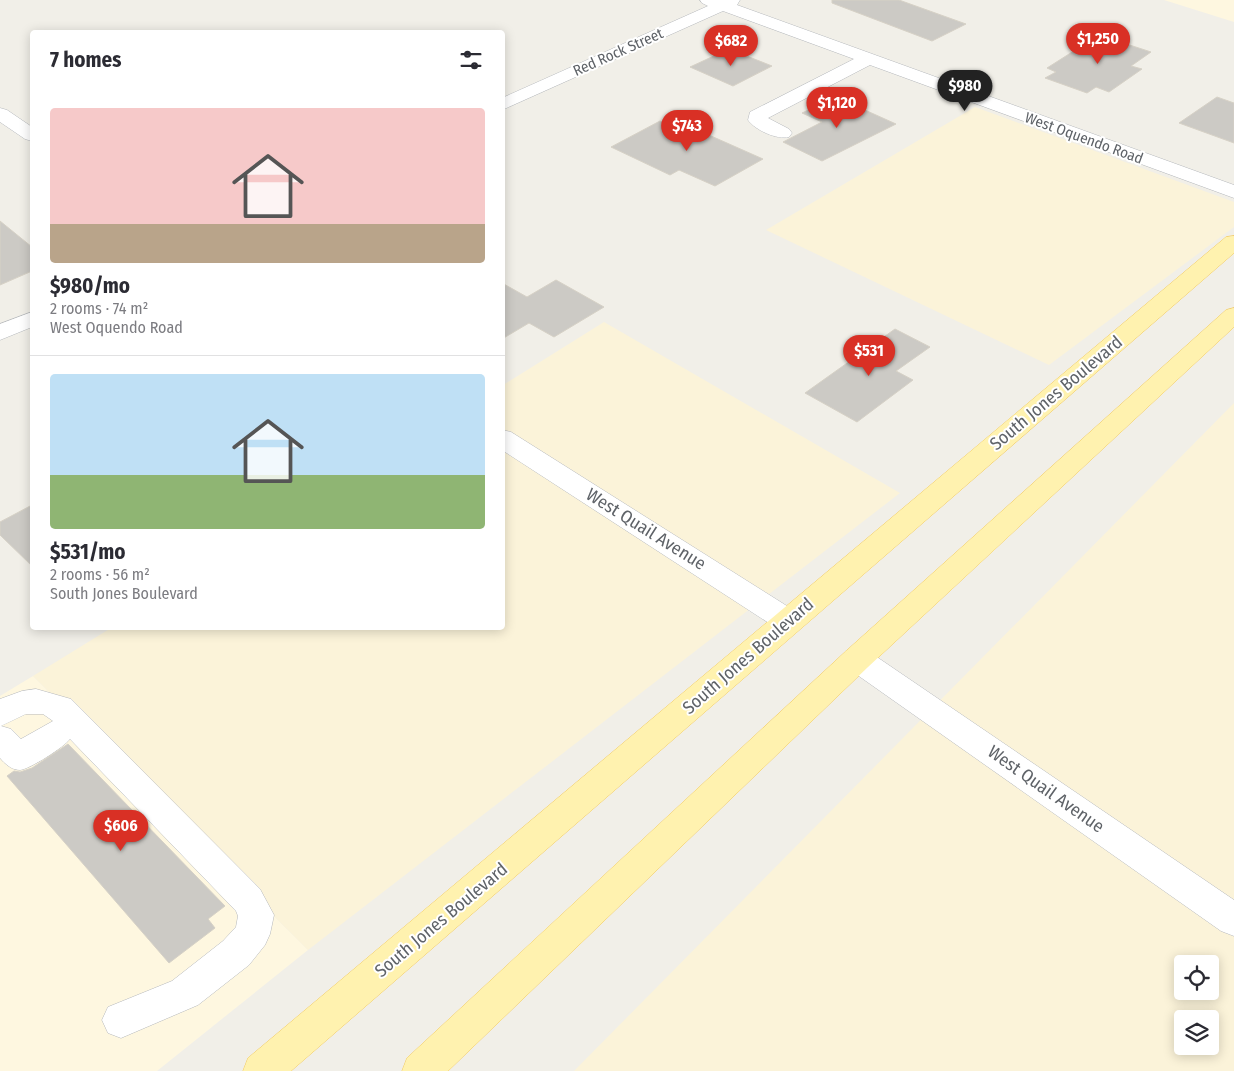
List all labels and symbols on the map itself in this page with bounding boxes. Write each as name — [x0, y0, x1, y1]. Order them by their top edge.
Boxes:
pin: $1,250 — [1057, 22, 1139, 65]
street label: Red Rock Street — [570, 24, 666, 80]
pin: $682 — [701, 24, 761, 67]
pin: $980 — [935, 70, 995, 112]
pin: $1,120 — [796, 86, 878, 129]
street label: West Oquendo Road — [1022, 108, 1146, 168]
pin: $743 — [657, 110, 717, 152]
street label: South Jones Boulevard — [985, 331, 1127, 455]
pin: $531 — [839, 334, 899, 377]
street label: West Quail Avenue — [582, 483, 710, 575]
street label: South Jones Boulevard — [678, 593, 818, 719]
street label: West Quail Avenue — [984, 741, 1109, 837]
pin: $606 — [91, 810, 151, 852]
street label: South Jones Boulevard — [370, 858, 512, 982]

